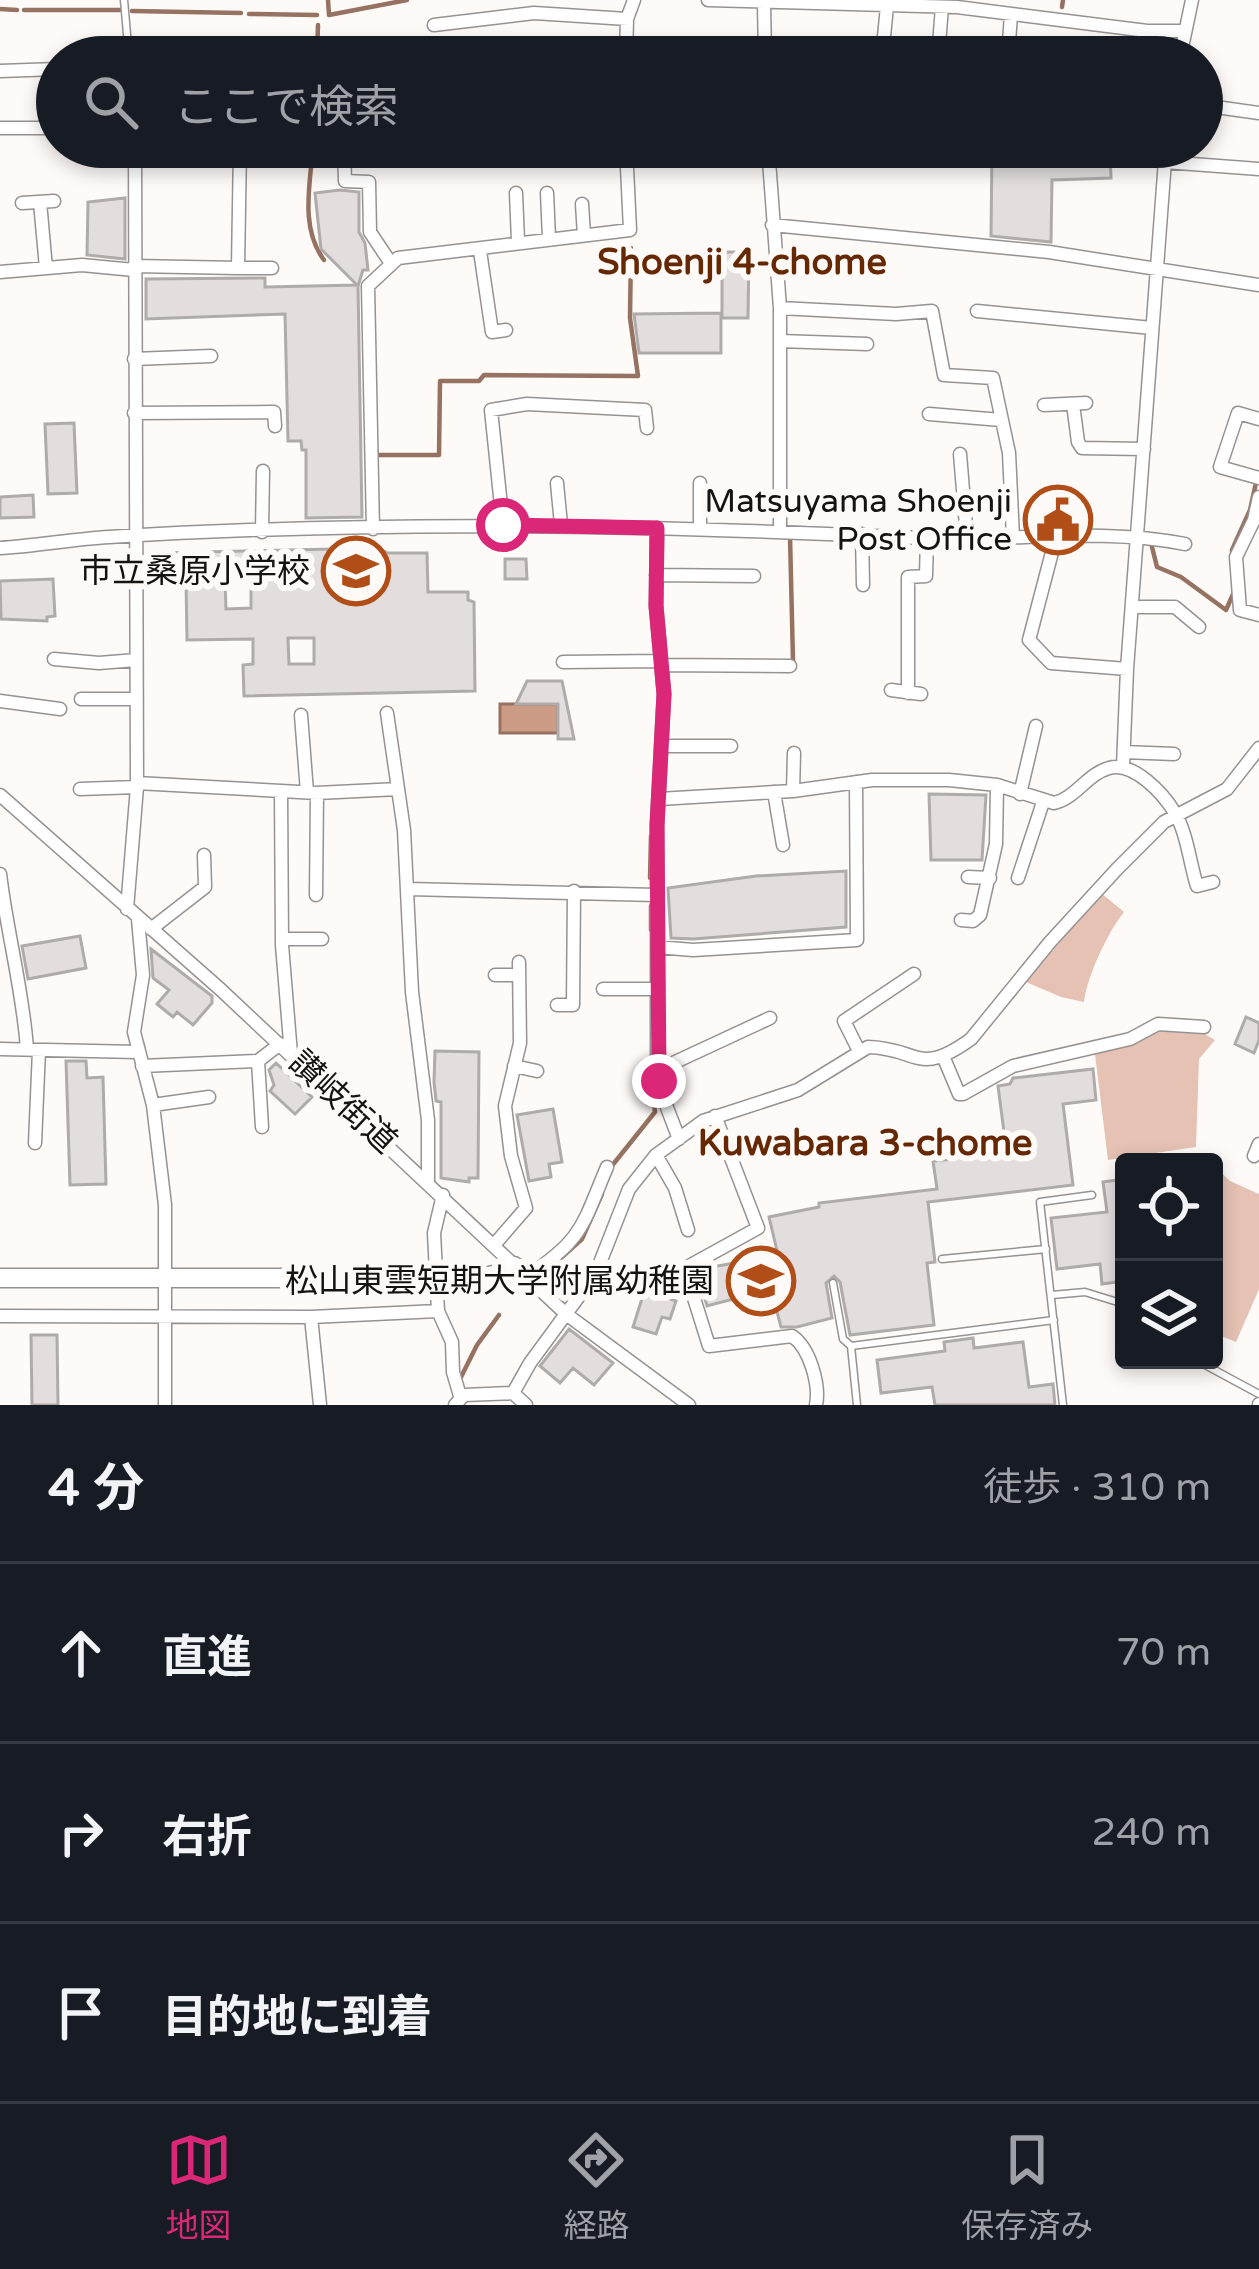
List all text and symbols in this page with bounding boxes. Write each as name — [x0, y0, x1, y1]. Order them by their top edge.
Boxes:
search box — [36, 36, 1223, 168]
icon: search — [78, 69, 144, 135]
text: ここで検索 — [174, 81, 399, 135]
district label: Shoenji 4-chome — [597, 241, 887, 284]
place label: Matsuyama Shoenji Post Office — [704, 482, 1012, 559]
public building icon: Matsuyama Shoenji Post Office — [1023, 485, 1093, 555]
route start — [476, 498, 530, 552]
school or university icon: 市立桑原小学校 — [321, 536, 391, 606]
place label: 市立桑原小学校 — [79, 552, 310, 591]
street label: 讃岐街道 — [281, 1043, 405, 1161]
route end — [632, 1054, 686, 1108]
district label: Kuwabara 3-chome — [698, 1122, 1032, 1165]
map controls — [1115, 1153, 1223, 1369]
button: locate — [1115, 1153, 1223, 1261]
school or university icon: 松山東雲短期大学附属幼稚園 — [726, 1246, 796, 1316]
button: layers — [1115, 1261, 1223, 1369]
place label: 松山東雲短期大学附属幼稚園 — [285, 1262, 714, 1301]
text: 4 分 — [48, 1458, 144, 1520]
text: 徒歩 · 310 m — [983, 1464, 1211, 1511]
icon: ahead — [48, 1620, 114, 1686]
text: 70 m — [1116, 1629, 1211, 1676]
text: 直進 — [162, 1631, 252, 1685]
icon: right — [48, 1800, 114, 1866]
text: 240 m — [1092, 1809, 1211, 1856]
text: 右折 — [162, 1811, 252, 1865]
icon: arrive — [48, 1980, 114, 2046]
text: 目的地に到着 — [162, 1991, 432, 2045]
tab: 地図 — [166, 2127, 232, 2247]
tab: 経路 — [563, 2127, 629, 2247]
tab: 保存済み — [961, 2127, 1093, 2247]

